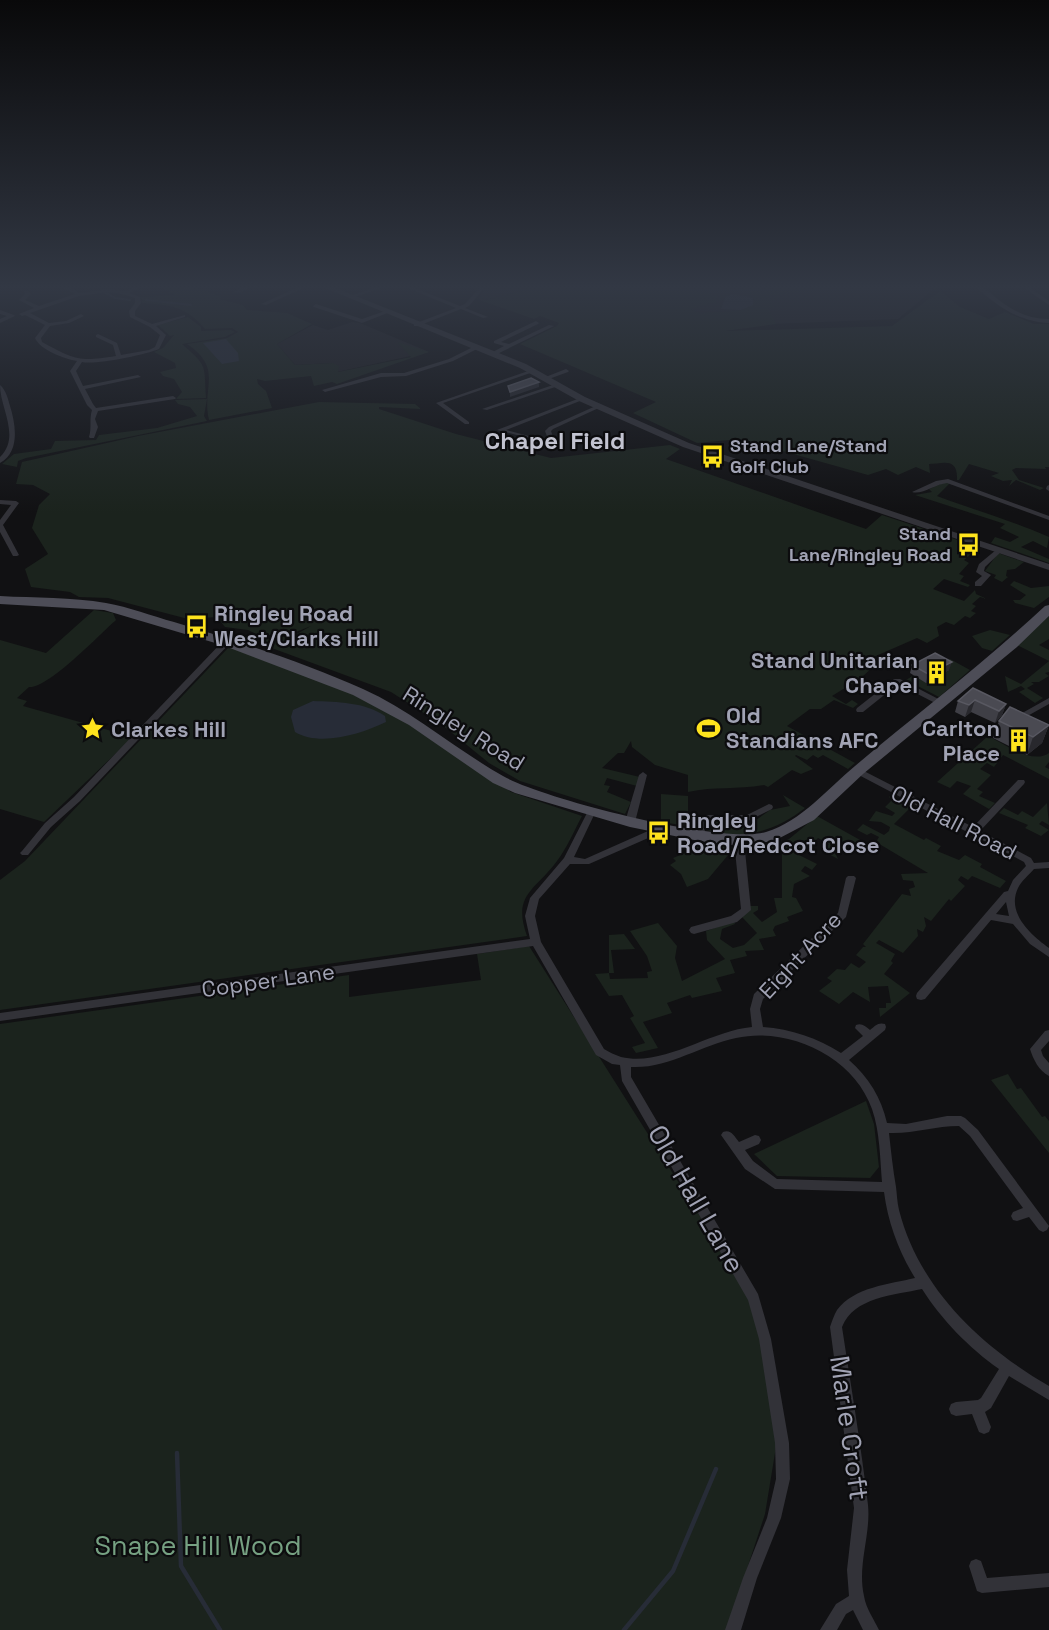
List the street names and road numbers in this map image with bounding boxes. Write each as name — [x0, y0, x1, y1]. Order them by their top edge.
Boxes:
street label: Ringley Road — [398, 679, 530, 777]
street label: Old Hall Road — [886, 778, 1022, 866]
street label: Eight Acre — [753, 906, 847, 1004]
street label: Copper Lane — [200, 957, 336, 1003]
street label: Old Hall Lane — [640, 1118, 753, 1279]
street label: Marle Croft — [822, 1353, 877, 1503]

